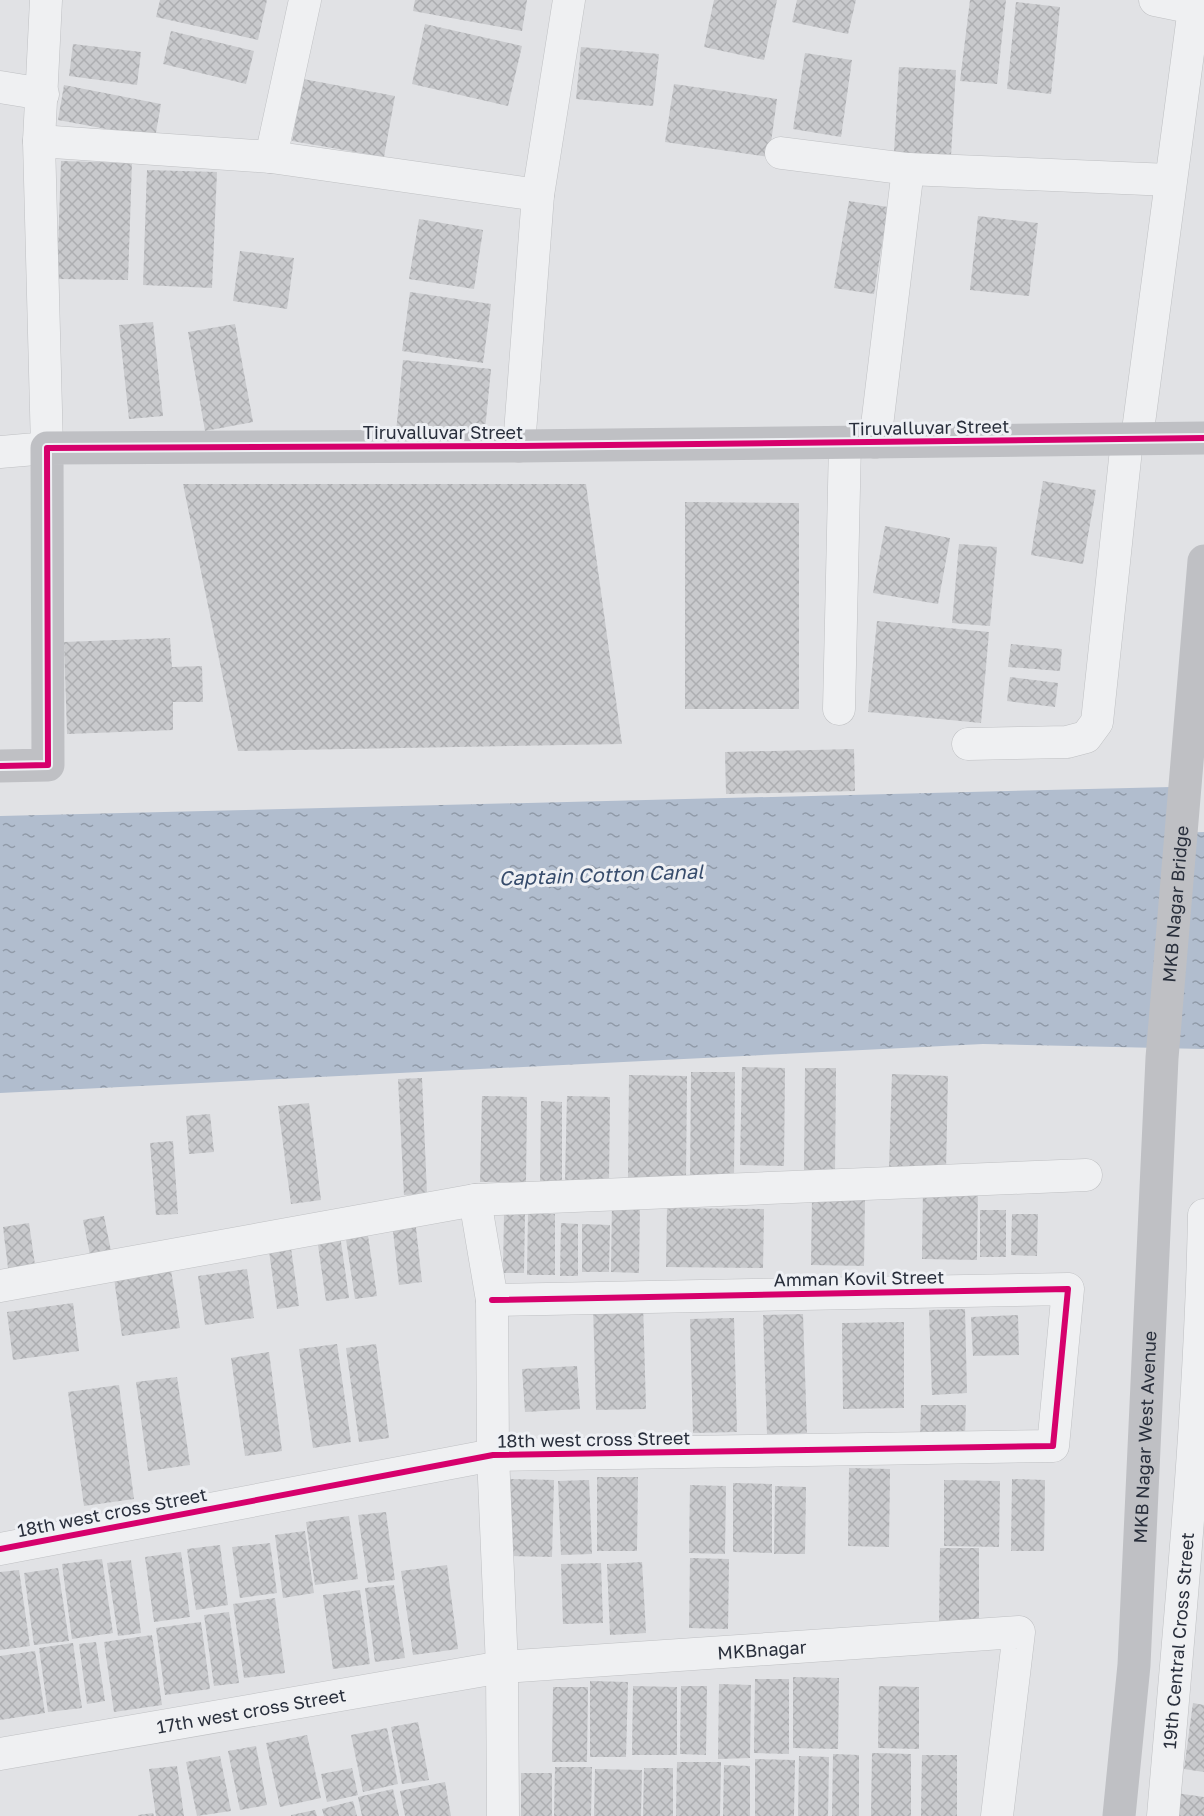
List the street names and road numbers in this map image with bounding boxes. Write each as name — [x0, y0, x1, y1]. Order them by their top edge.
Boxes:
street label: Tiruvalluvar Street — [849, 415, 1009, 439]
street label: Tiruvalluvar Street — [363, 421, 523, 443]
street label: MKB Nagar Bridge — [1157, 824, 1193, 983]
street label: Amman Kovil Street — [774, 1266, 944, 1290]
street label: MKB Nagar West Avenue — [1129, 1330, 1160, 1544]
street label: 18th west cross Street — [497, 1426, 691, 1452]
street label: 18th west cross Street — [15, 1483, 209, 1541]
street label: 19th Central Cross Street — [1158, 1532, 1198, 1750]
street label: MKBnagar — [717, 1635, 807, 1663]
street label: 17th west cross Street — [155, 1683, 348, 1738]

